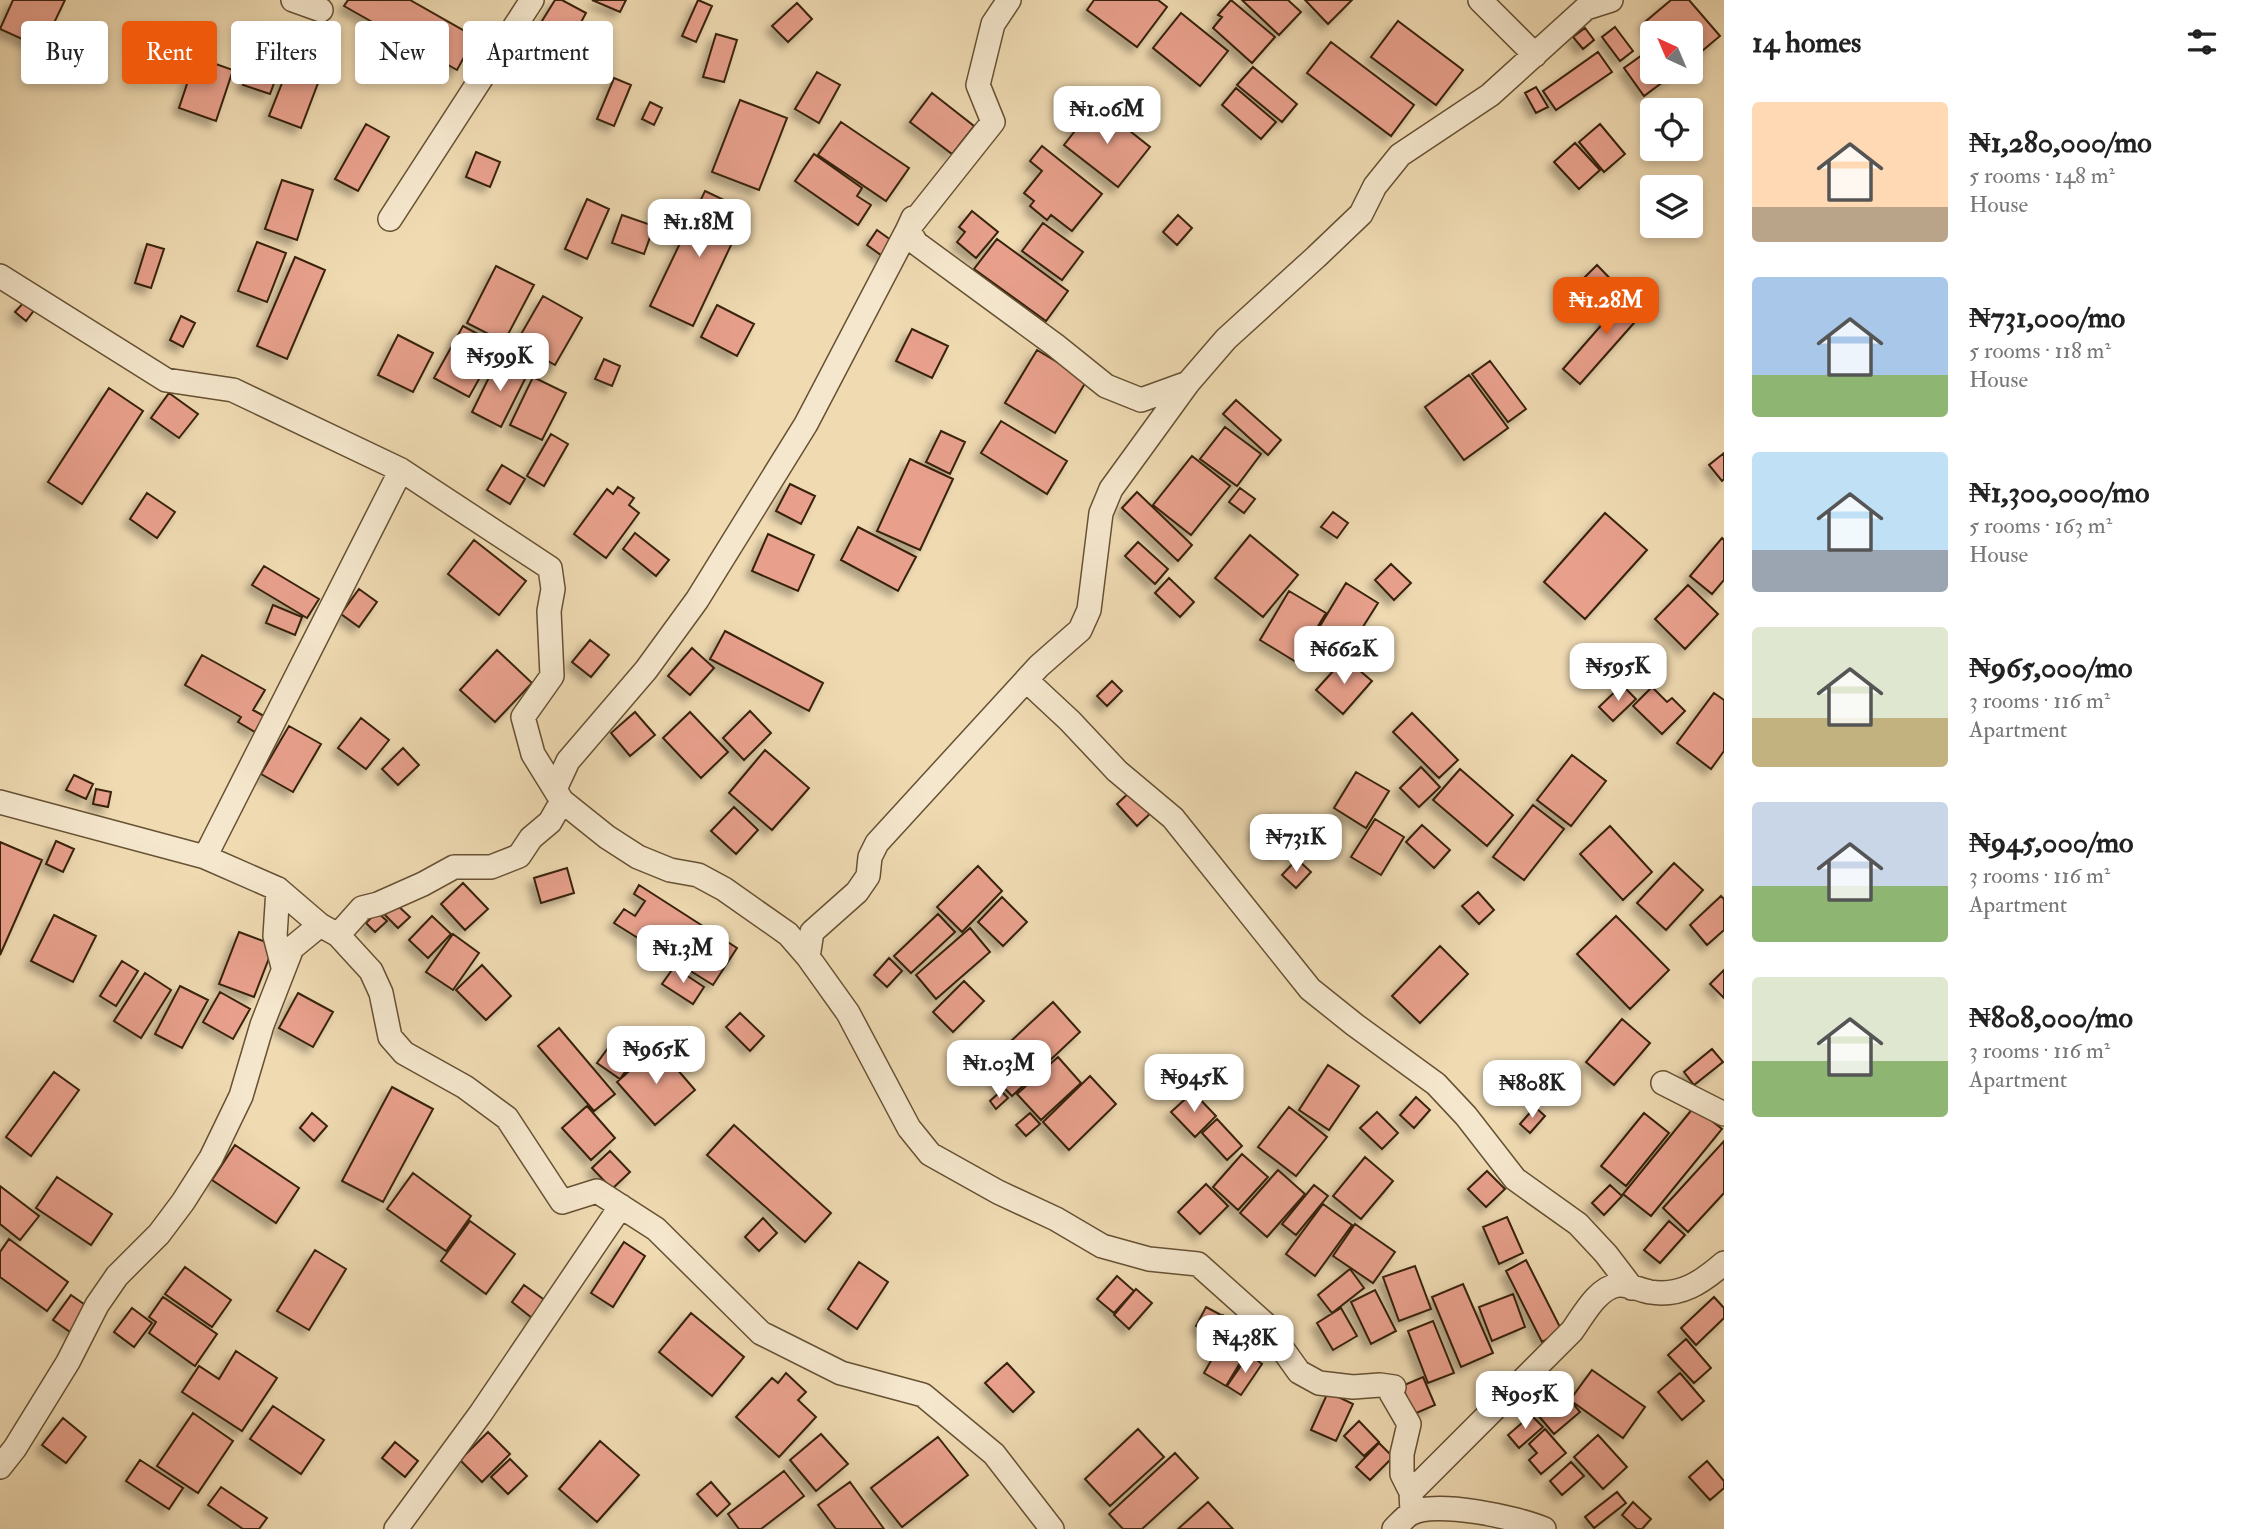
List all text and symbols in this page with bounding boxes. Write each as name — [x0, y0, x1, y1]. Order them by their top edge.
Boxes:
chip: Buy — [21, 21, 108, 84]
chip: Rent — [122, 21, 217, 84]
chip: Filters — [231, 21, 341, 84]
chip: New — [355, 21, 449, 84]
chip: Apartment — [463, 21, 613, 84]
north arrow — [1640, 21, 1703, 84]
map controls — [1640, 21, 1703, 238]
icon: filters — [2183, 23, 2221, 61]
text: 14 homes — [1752, 24, 1861, 61]
pin: ₦1.06M — [1050, 86, 1164, 146]
text: ₦1.06M — [1070, 94, 1144, 123]
button: locate — [1640, 98, 1703, 161]
text: ₦1,280,000/mo — [1969, 124, 2152, 161]
icon: home — [1808, 130, 1892, 214]
text: 5 rooms · 148 m² — [1969, 161, 2115, 190]
button: layers — [1640, 175, 1703, 238]
text: House — [1969, 190, 2028, 219]
pin: ₦1.18M — [642, 200, 756, 259]
text: ₦1.18M — [664, 207, 734, 236]
pin: ₦1.28M — [1549, 278, 1663, 337]
text: ₦1.28M — [1569, 285, 1643, 314]
text: ₦731,000/mo — [1969, 299, 2125, 336]
icon: home — [1808, 305, 1892, 389]
pin: ₦599K — [451, 334, 549, 393]
text: 5 rooms · 118 m² — [1969, 336, 2111, 365]
text: ₦599K — [467, 341, 533, 370]
text: House — [1969, 365, 2028, 394]
text: ₦1,300,000/mo — [1969, 474, 2149, 511]
icon: home — [1808, 480, 1892, 564]
text: 5 rooms · 163 m² — [1969, 511, 2112, 540]
text: House — [1969, 540, 2028, 569]
pin: ₦662K — [1295, 626, 1393, 686]
text: ₦662K — [1310, 634, 1378, 663]
pin: ₦595K — [1569, 644, 1667, 703]
text: ₦965,000/mo — [1969, 649, 2133, 686]
text: ₦595K — [1586, 651, 1650, 680]
icon: home — [1808, 655, 1892, 739]
text: 3 rooms · 116 m² — [1969, 686, 2110, 715]
text: Apartment — [1969, 715, 2067, 744]
pin: ₦731K — [1247, 814, 1345, 874]
text: ₦731K — [1266, 822, 1326, 851]
text: ₦945,000/mo — [1969, 824, 2134, 861]
icon: home — [1808, 830, 1892, 914]
text: 3 rooms · 116 m² — [1969, 861, 2110, 890]
text: Apartment — [1969, 890, 2067, 919]
pin: ₦1.3M — [634, 926, 732, 985]
text: ₦1.3M — [653, 933, 713, 962]
text: ₦808,000/mo — [1969, 999, 2133, 1036]
icon: home — [1808, 1005, 1892, 1089]
pin: ₦965K — [607, 1026, 705, 1086]
text: ₦965K — [623, 1034, 689, 1063]
text: 3 rooms · 116 m² — [1969, 1036, 2110, 1065]
pin: ₦1.03M — [942, 1040, 1056, 1100]
text: ₦1.03M — [963, 1048, 1035, 1077]
pin: ₦945K — [1145, 1054, 1243, 1114]
pin: ₦808K — [1483, 1060, 1581, 1120]
text: ₦945K — [1161, 1062, 1227, 1091]
text: Apartment — [1969, 1065, 2067, 1094]
text: ₦808K — [1499, 1068, 1565, 1097]
pin: ₦438K — [1196, 1316, 1294, 1375]
text: ₦438K — [1213, 1323, 1277, 1352]
pin: ₦905K — [1476, 1372, 1574, 1431]
text: ₦905K — [1492, 1379, 1558, 1408]

